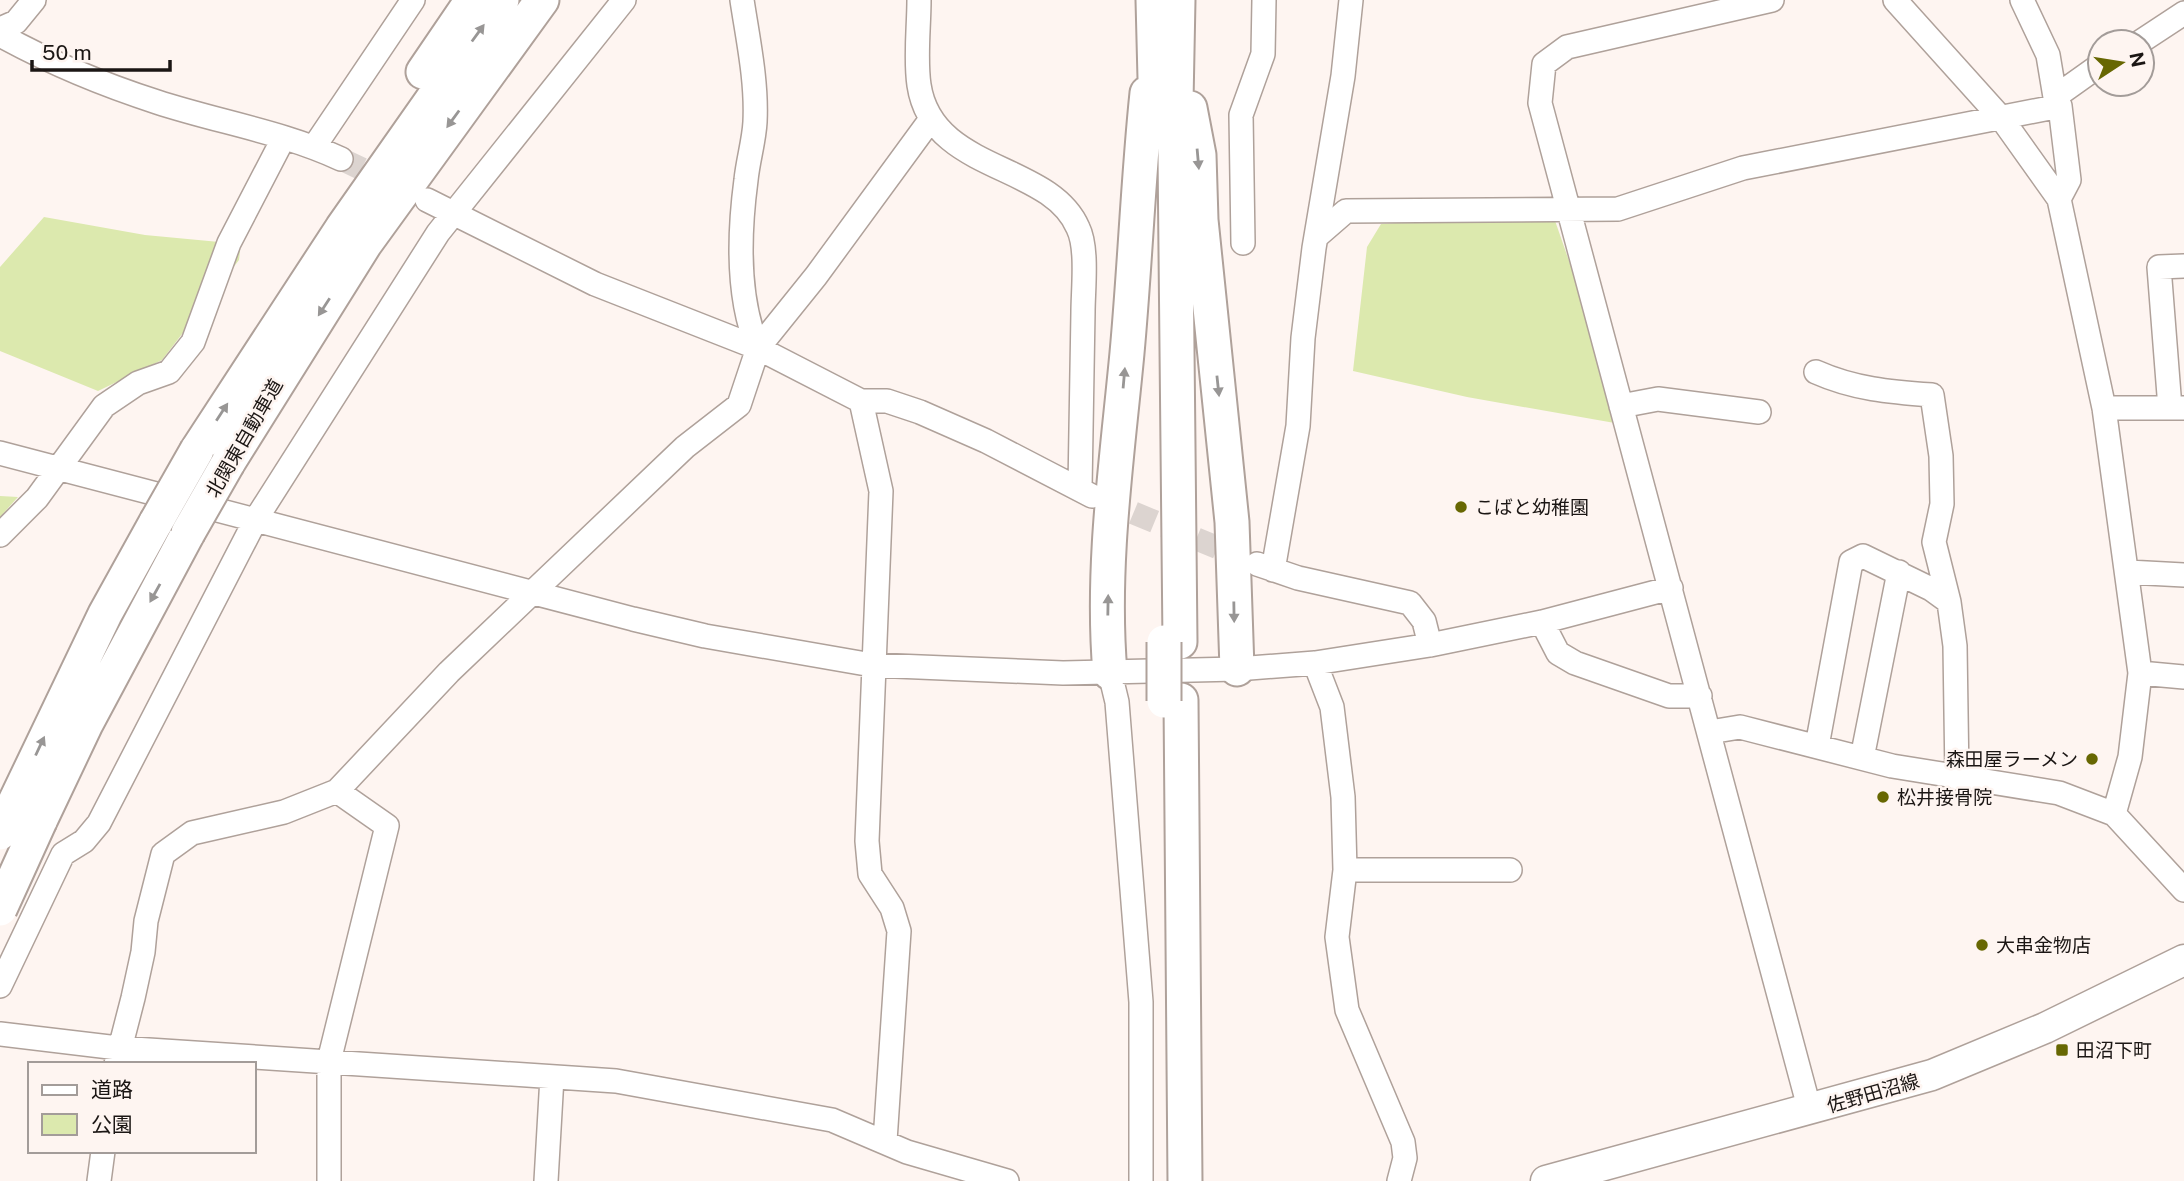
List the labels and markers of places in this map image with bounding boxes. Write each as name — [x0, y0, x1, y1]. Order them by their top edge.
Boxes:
place label: こばと幼稚園 — [1475, 496, 1589, 518]
marker: こばと幼稚園 — [1453, 499, 1469, 515]
place label: 森田屋ラーメン — [1946, 748, 2078, 770]
marker: 森田屋ラーメン — [2084, 751, 2100, 767]
place label: 松井接骨院 — [1897, 786, 1992, 808]
marker: 松井接骨院 — [1875, 789, 1891, 805]
place label: 大串金物店 — [1996, 934, 2091, 956]
marker: 大串金物店 — [1974, 937, 1990, 953]
place label: 田沼下町 — [2076, 1039, 2152, 1061]
marker: 田沼下町 — [2054, 1042, 2070, 1058]

